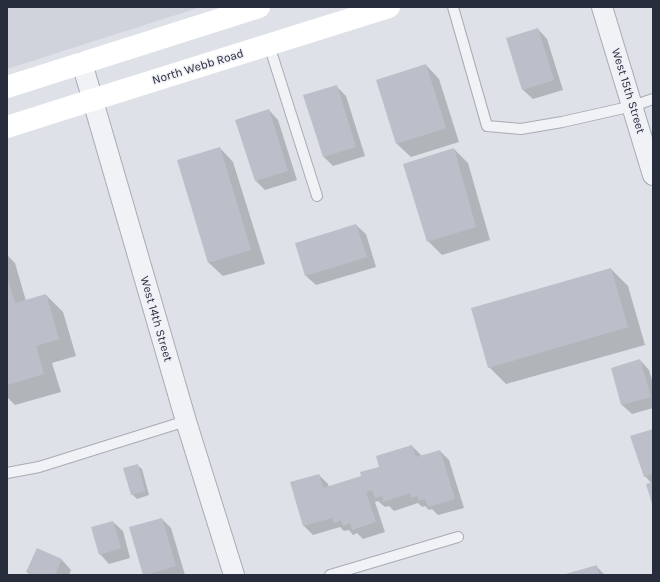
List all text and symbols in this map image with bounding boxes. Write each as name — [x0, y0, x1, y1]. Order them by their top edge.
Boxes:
street label: North Webb Road — [151, 46, 245, 88]
street label: West 15th Street — [608, 47, 648, 135]
street label: West 14th Street — [137, 275, 175, 363]

